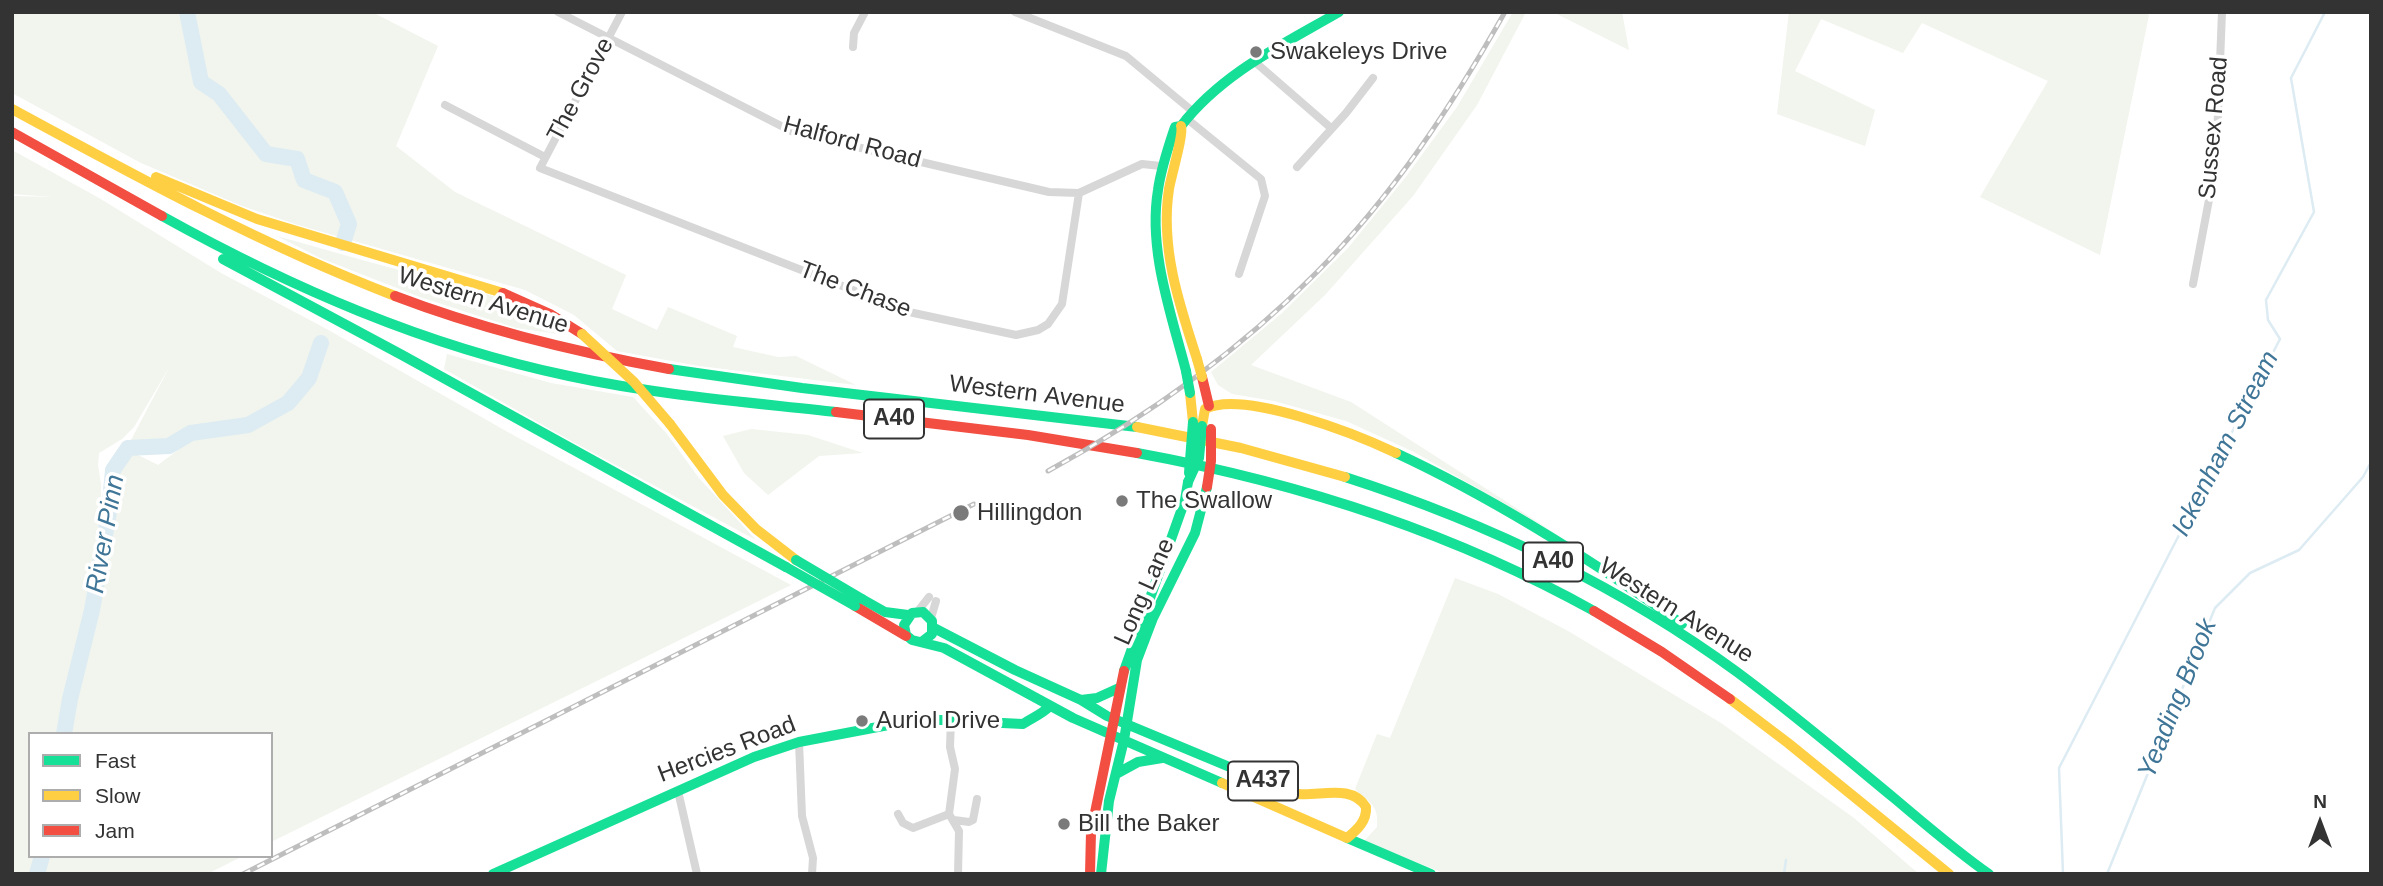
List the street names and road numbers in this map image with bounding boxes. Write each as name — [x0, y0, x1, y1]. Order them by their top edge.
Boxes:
street label: The Grove — [542, 33, 620, 147]
street label: Sussex Road — [2193, 56, 2235, 200]
street label: Halford Road — [780, 111, 924, 175]
street label: The Chase — [795, 256, 915, 324]
street label: Western Avenue — [394, 261, 572, 341]
street label: Western Avenue — [948, 370, 1126, 420]
road number: A40 — [864, 400, 924, 438]
street label: Long Lane — [1109, 534, 1181, 650]
road number: A40 — [1523, 542, 1583, 582]
street label: Western Avenue — [1594, 552, 1758, 670]
street label: Hercies Road — [654, 711, 800, 789]
road number: A437 — [1228, 762, 1298, 800]

